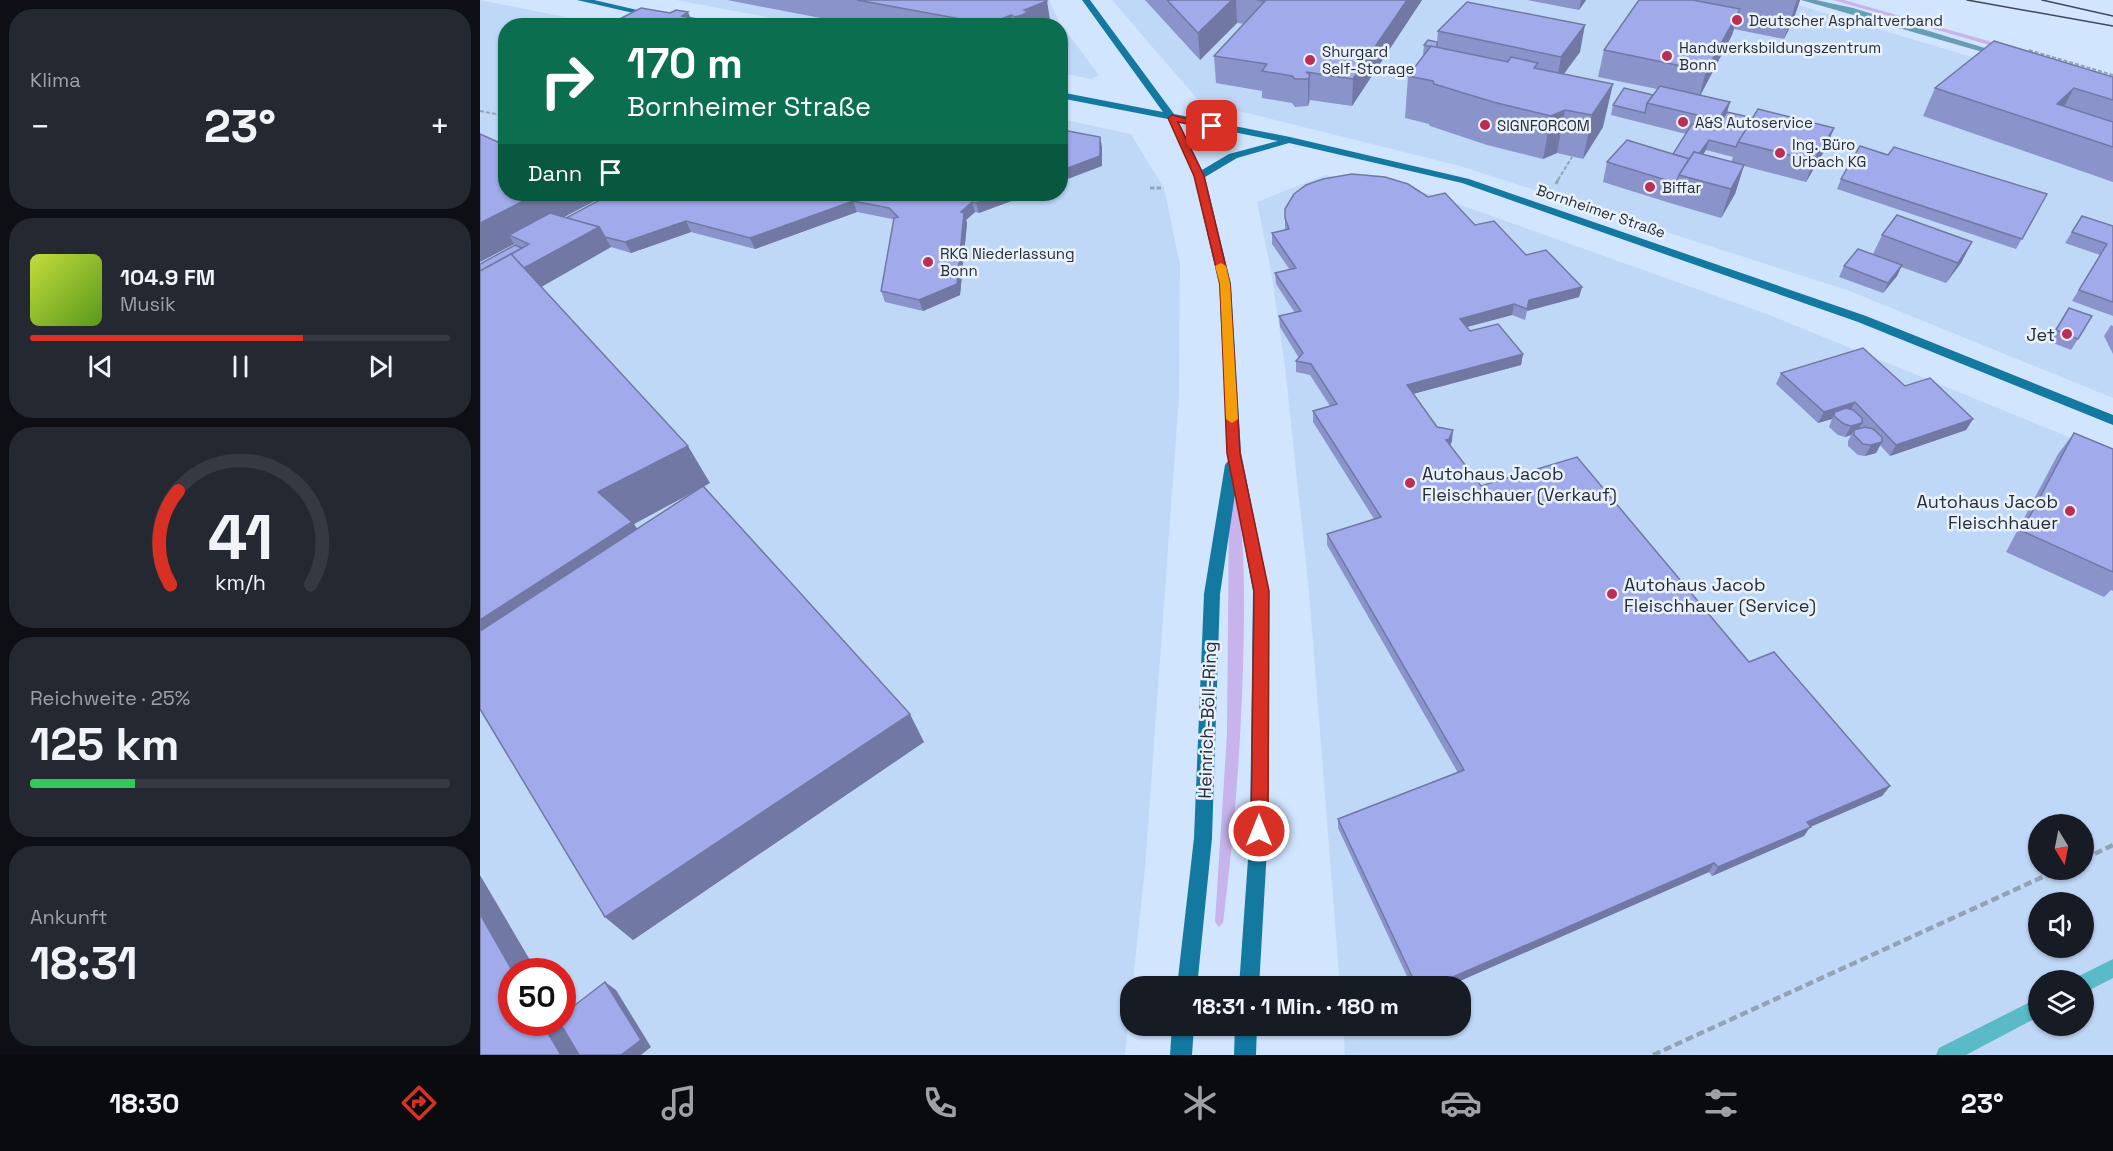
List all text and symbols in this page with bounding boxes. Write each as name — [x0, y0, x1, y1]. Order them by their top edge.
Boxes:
place label: Deutscher Asphaltverband — [1749, 11, 1943, 30]
marker: Deutscher Asphaltverband — [1730, 13, 1744, 27]
text: 170 m — [627, 37, 743, 90]
place label: Handwerksbildungszentrum Bonn — [1679, 38, 1881, 74]
icon: right — [528, 42, 606, 120]
place label: Shurgard Self-Storage — [1322, 42, 1414, 78]
marker: Handwerksbildungszentrum Bonn — [1660, 49, 1674, 63]
marker: Shurgard Self-Storage — [1303, 53, 1317, 67]
text: Klima — [30, 67, 81, 93]
text: Bornheimer Straße — [627, 89, 871, 124]
text: 23° — [204, 98, 276, 155]
pin — [1186, 100, 1237, 151]
text: − — [30, 106, 50, 148]
text: + — [430, 106, 450, 148]
icon: arrive — [1195, 109, 1228, 142]
place label: A&S Autoservice — [1695, 113, 1813, 132]
marker: A&S Autoservice — [1676, 115, 1690, 129]
place label: SIGNFORCOM — [1497, 116, 1590, 135]
marker: SIGNFORCOM — [1478, 118, 1492, 132]
place label: Ing. Büro Urbach KG — [1792, 135, 1866, 171]
marker: Ing. Büro Urbach KG — [1773, 146, 1787, 160]
icon: arrive — [594, 156, 627, 189]
text: Dann — [528, 159, 582, 187]
place label: Biffar — [1662, 178, 1702, 197]
street label: Bornheimer Straße — [1534, 180, 1668, 242]
marker: Biffar — [1643, 180, 1657, 194]
place label: RKG Niederlassung Bonn — [940, 244, 1075, 280]
marker: RKG Niederlassung Bonn — [921, 255, 935, 269]
text: 104.9 FM — [120, 263, 215, 291]
text: Musik — [120, 291, 176, 317]
place label: Jet — [2026, 323, 2055, 346]
marker: Jet — [2060, 327, 2074, 341]
icon: previous — [84, 350, 117, 383]
icon: pause — [224, 350, 257, 383]
icon: next — [364, 350, 397, 383]
place label: Autohaus Jacob Fleischhauer (Verkauf) — [1422, 462, 1617, 506]
marker: Autohaus Jacob Fleischhauer (Verkauf) — [1403, 476, 1417, 490]
place label: Autohaus Jacob Fleischhauer — [1916, 490, 2058, 534]
text: 41 — [207, 498, 273, 577]
marker: Autohaus Jacob Fleischhauer — [2063, 504, 2077, 518]
text: km/h — [214, 569, 266, 596]
place label: Autohaus Jacob Fleischhauer (Service) — [1624, 573, 1816, 617]
marker: Autohaus Jacob Fleischhauer (Service) — [1605, 587, 1619, 601]
street label: Heinrich-Böll-Ring — [1193, 641, 1221, 799]
text: Reichweite · 25% — [30, 685, 190, 711]
text: 125 km — [30, 716, 179, 773]
position arrow — [1227, 799, 1291, 863]
north arrow — [2028, 814, 2094, 880]
map controls — [2028, 814, 2094, 1036]
button: sound — [2028, 892, 2094, 958]
text: Ankunft — [30, 904, 108, 930]
text: 18:31 — [30, 935, 138, 992]
speed limit sign: 50 — [498, 958, 576, 1036]
button: layers — [2028, 970, 2094, 1036]
text: 18:31 · 1 Min. · 180 m — [1192, 992, 1399, 1020]
icon: directions — [398, 1082, 440, 1124]
icon: music — [658, 1082, 700, 1124]
icon: phone — [919, 1082, 961, 1124]
icon: climate — [1179, 1082, 1221, 1124]
icon: car — [1440, 1082, 1482, 1124]
icon: filters — [1700, 1082, 1742, 1124]
text: 18:30 — [109, 1086, 180, 1121]
text: 23° — [1961, 1086, 2004, 1121]

